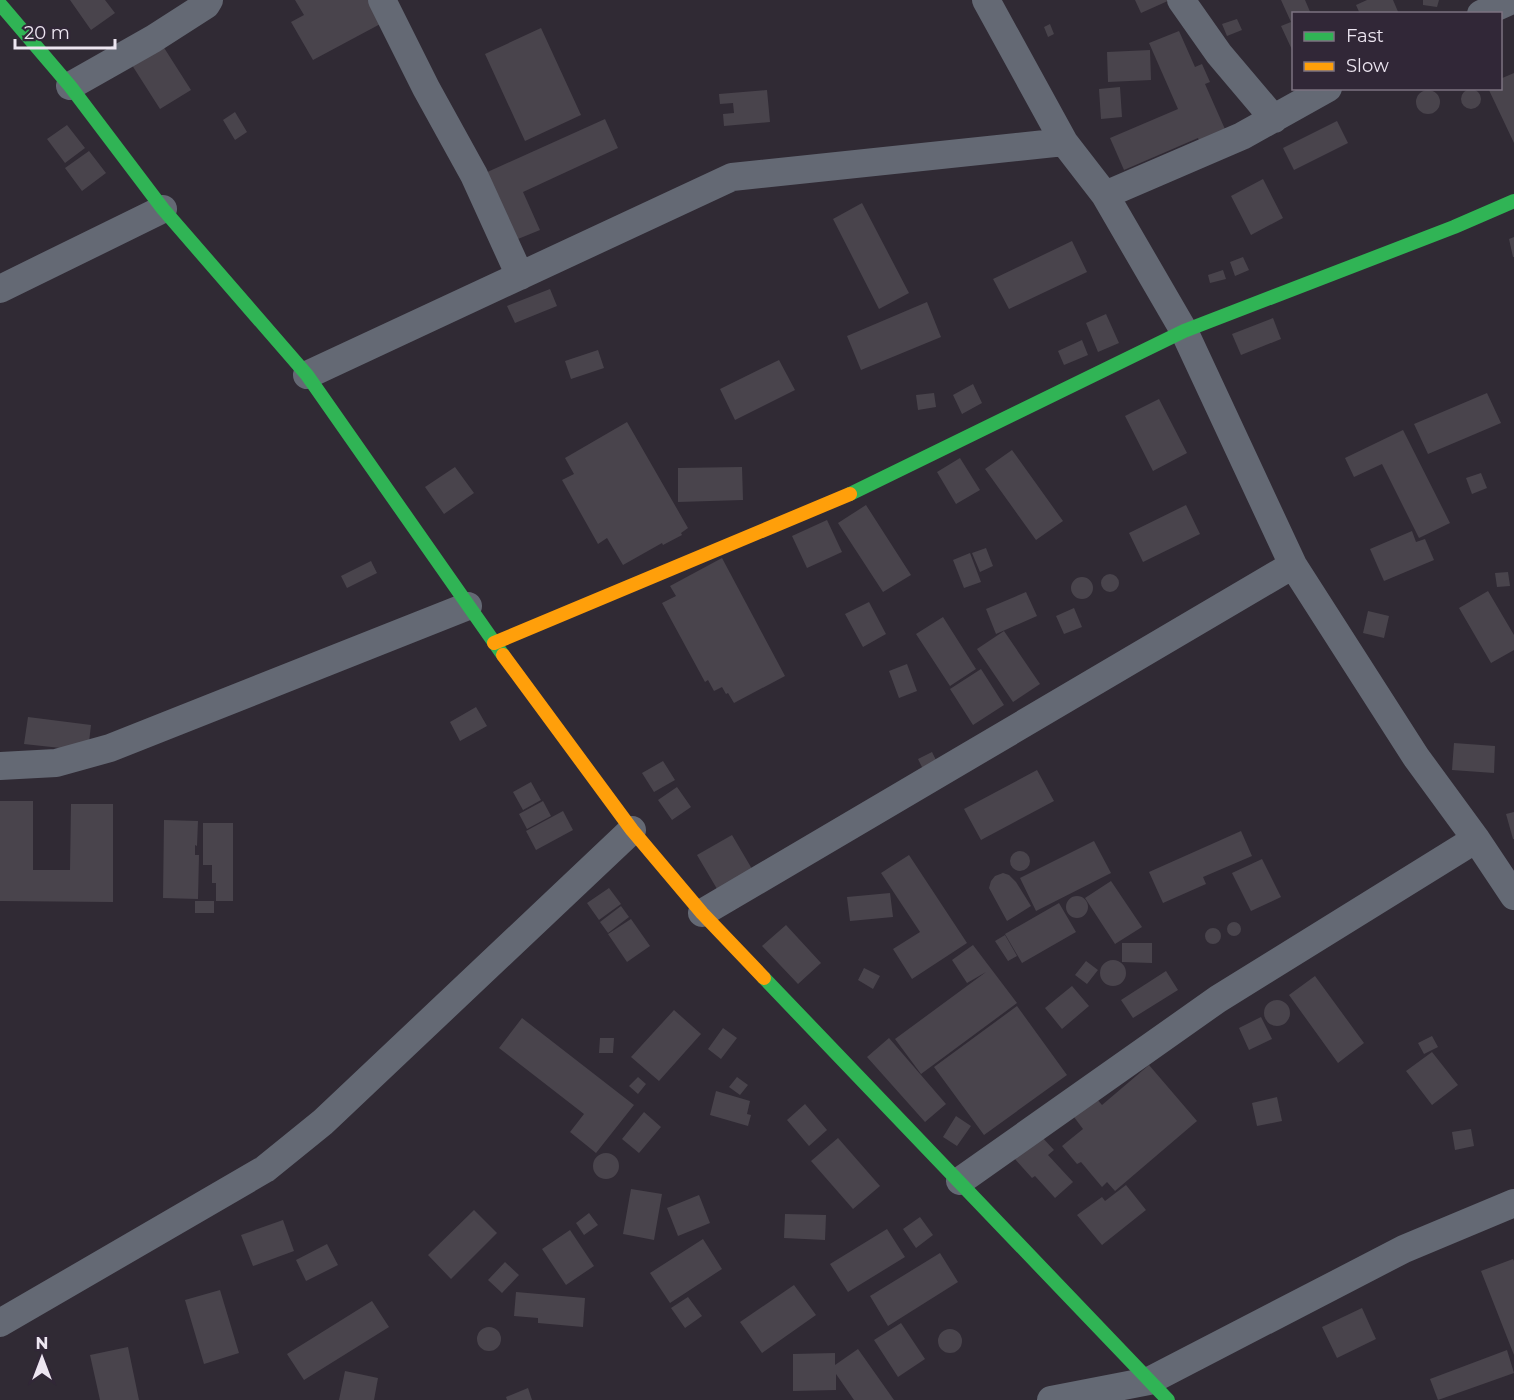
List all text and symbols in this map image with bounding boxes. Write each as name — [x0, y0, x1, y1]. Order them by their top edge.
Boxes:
scale bar — [15, 12, 116, 50]
legend — [1292, 12, 1502, 90]
text: 20 m — [24, 22, 70, 44]
text: Fast — [1346, 25, 1384, 47]
text: Slow — [1346, 55, 1389, 77]
north arrow — [12, 1328, 72, 1388]
text: N — [36, 1334, 48, 1353]

